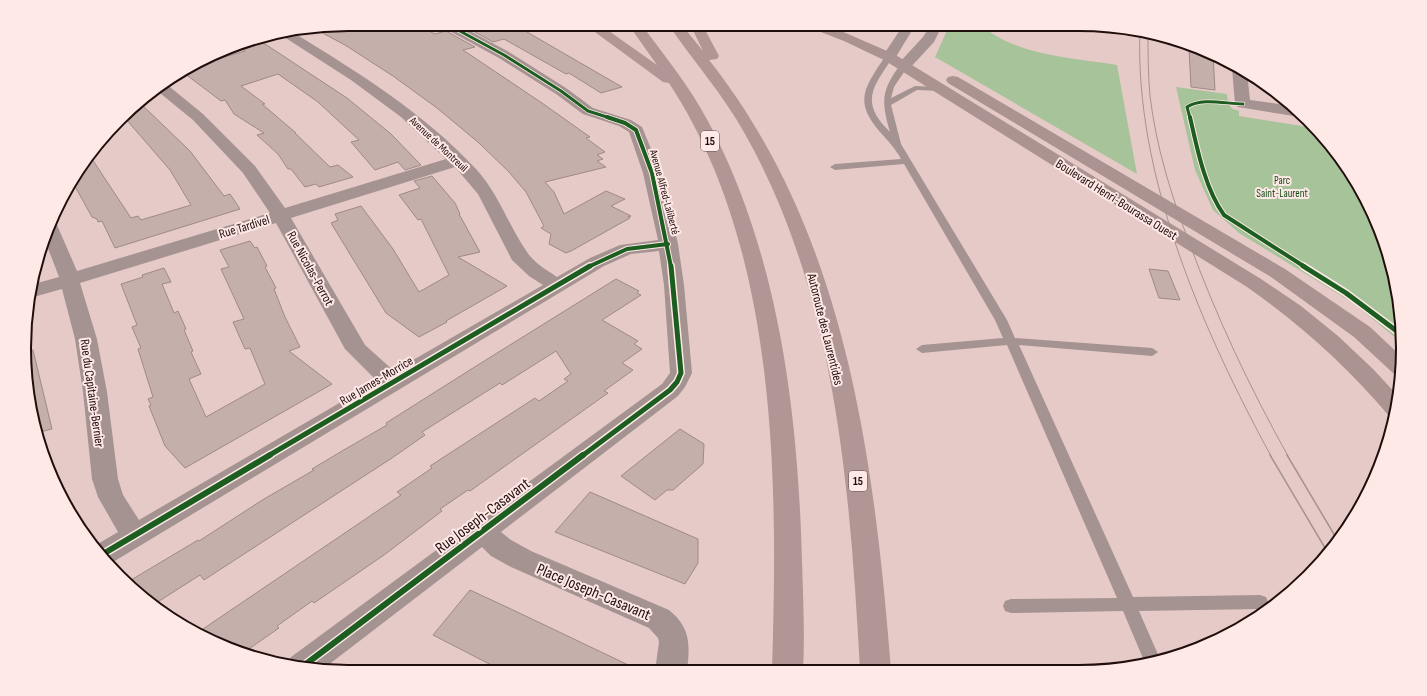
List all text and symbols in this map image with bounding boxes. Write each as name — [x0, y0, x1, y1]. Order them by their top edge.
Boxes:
street label: Avenue de Montreuil — [406, 113, 470, 175]
road number: 15 — [701, 131, 719, 151]
street label: Avenue Alfred-Laliberté — [647, 147, 682, 236]
street label: Boulevard Henri-Bourassa Ouest — [1053, 156, 1180, 244]
park label: Parc Saint-Laurent — [1256, 174, 1308, 200]
street label: Rue Tardivel — [217, 212, 272, 242]
street label: Rue Nicolas-Perrot — [283, 229, 337, 308]
street label: Autoroute des Laurentides — [803, 271, 847, 387]
street label: Rue du Capitaine-Bernier — [76, 338, 108, 449]
street label: Rue James-Morrice — [337, 353, 416, 409]
road number: 15 — [849, 471, 867, 491]
street label: Rue Joseph-Casavant — [432, 474, 534, 558]
street label: Place Joseph-Casavant — [534, 560, 653, 625]

